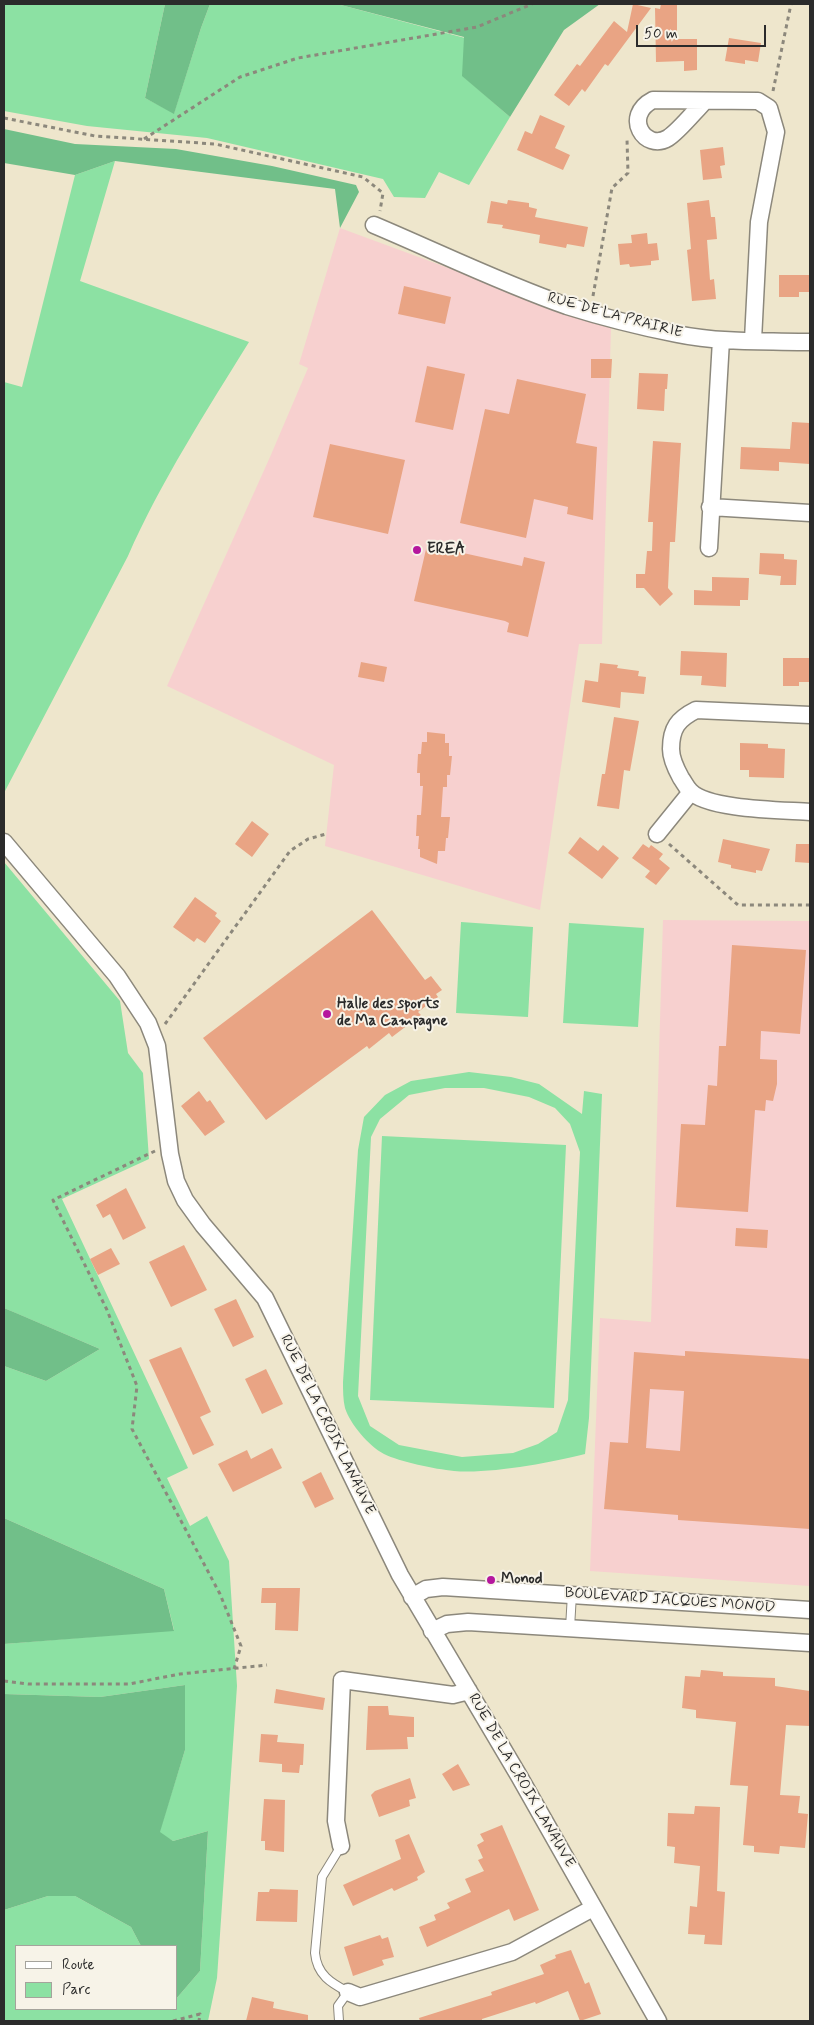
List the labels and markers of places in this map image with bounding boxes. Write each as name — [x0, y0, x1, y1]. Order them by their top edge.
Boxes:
place label: EREA — [427, 541, 465, 559]
marker: EREA — [411, 544, 423, 556]
place label: Halle des sports de Ma Campagne — [337, 996, 448, 1031]
marker: Halle des sports de Ma Campagne — [321, 1008, 333, 1020]
place label: Monod — [501, 1571, 542, 1589]
marker: Monod — [485, 1574, 497, 1586]

